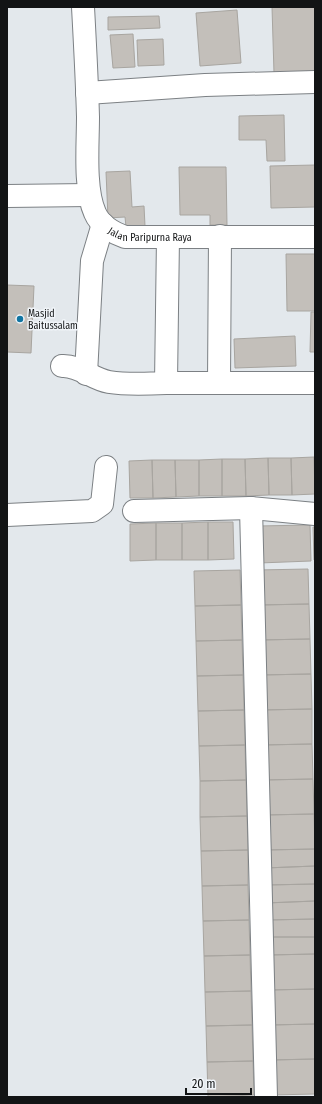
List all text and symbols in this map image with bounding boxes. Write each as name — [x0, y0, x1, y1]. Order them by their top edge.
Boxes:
street label: Jalan Paripurna Raya — [106, 225, 192, 244]
place label: Masjid Baitussalam — [28, 308, 78, 332]
marker: Masjid Baitussalam — [15, 314, 25, 324]
scale bar — [186, 1070, 251, 1096]
text: 20 m — [192, 1077, 216, 1091]

